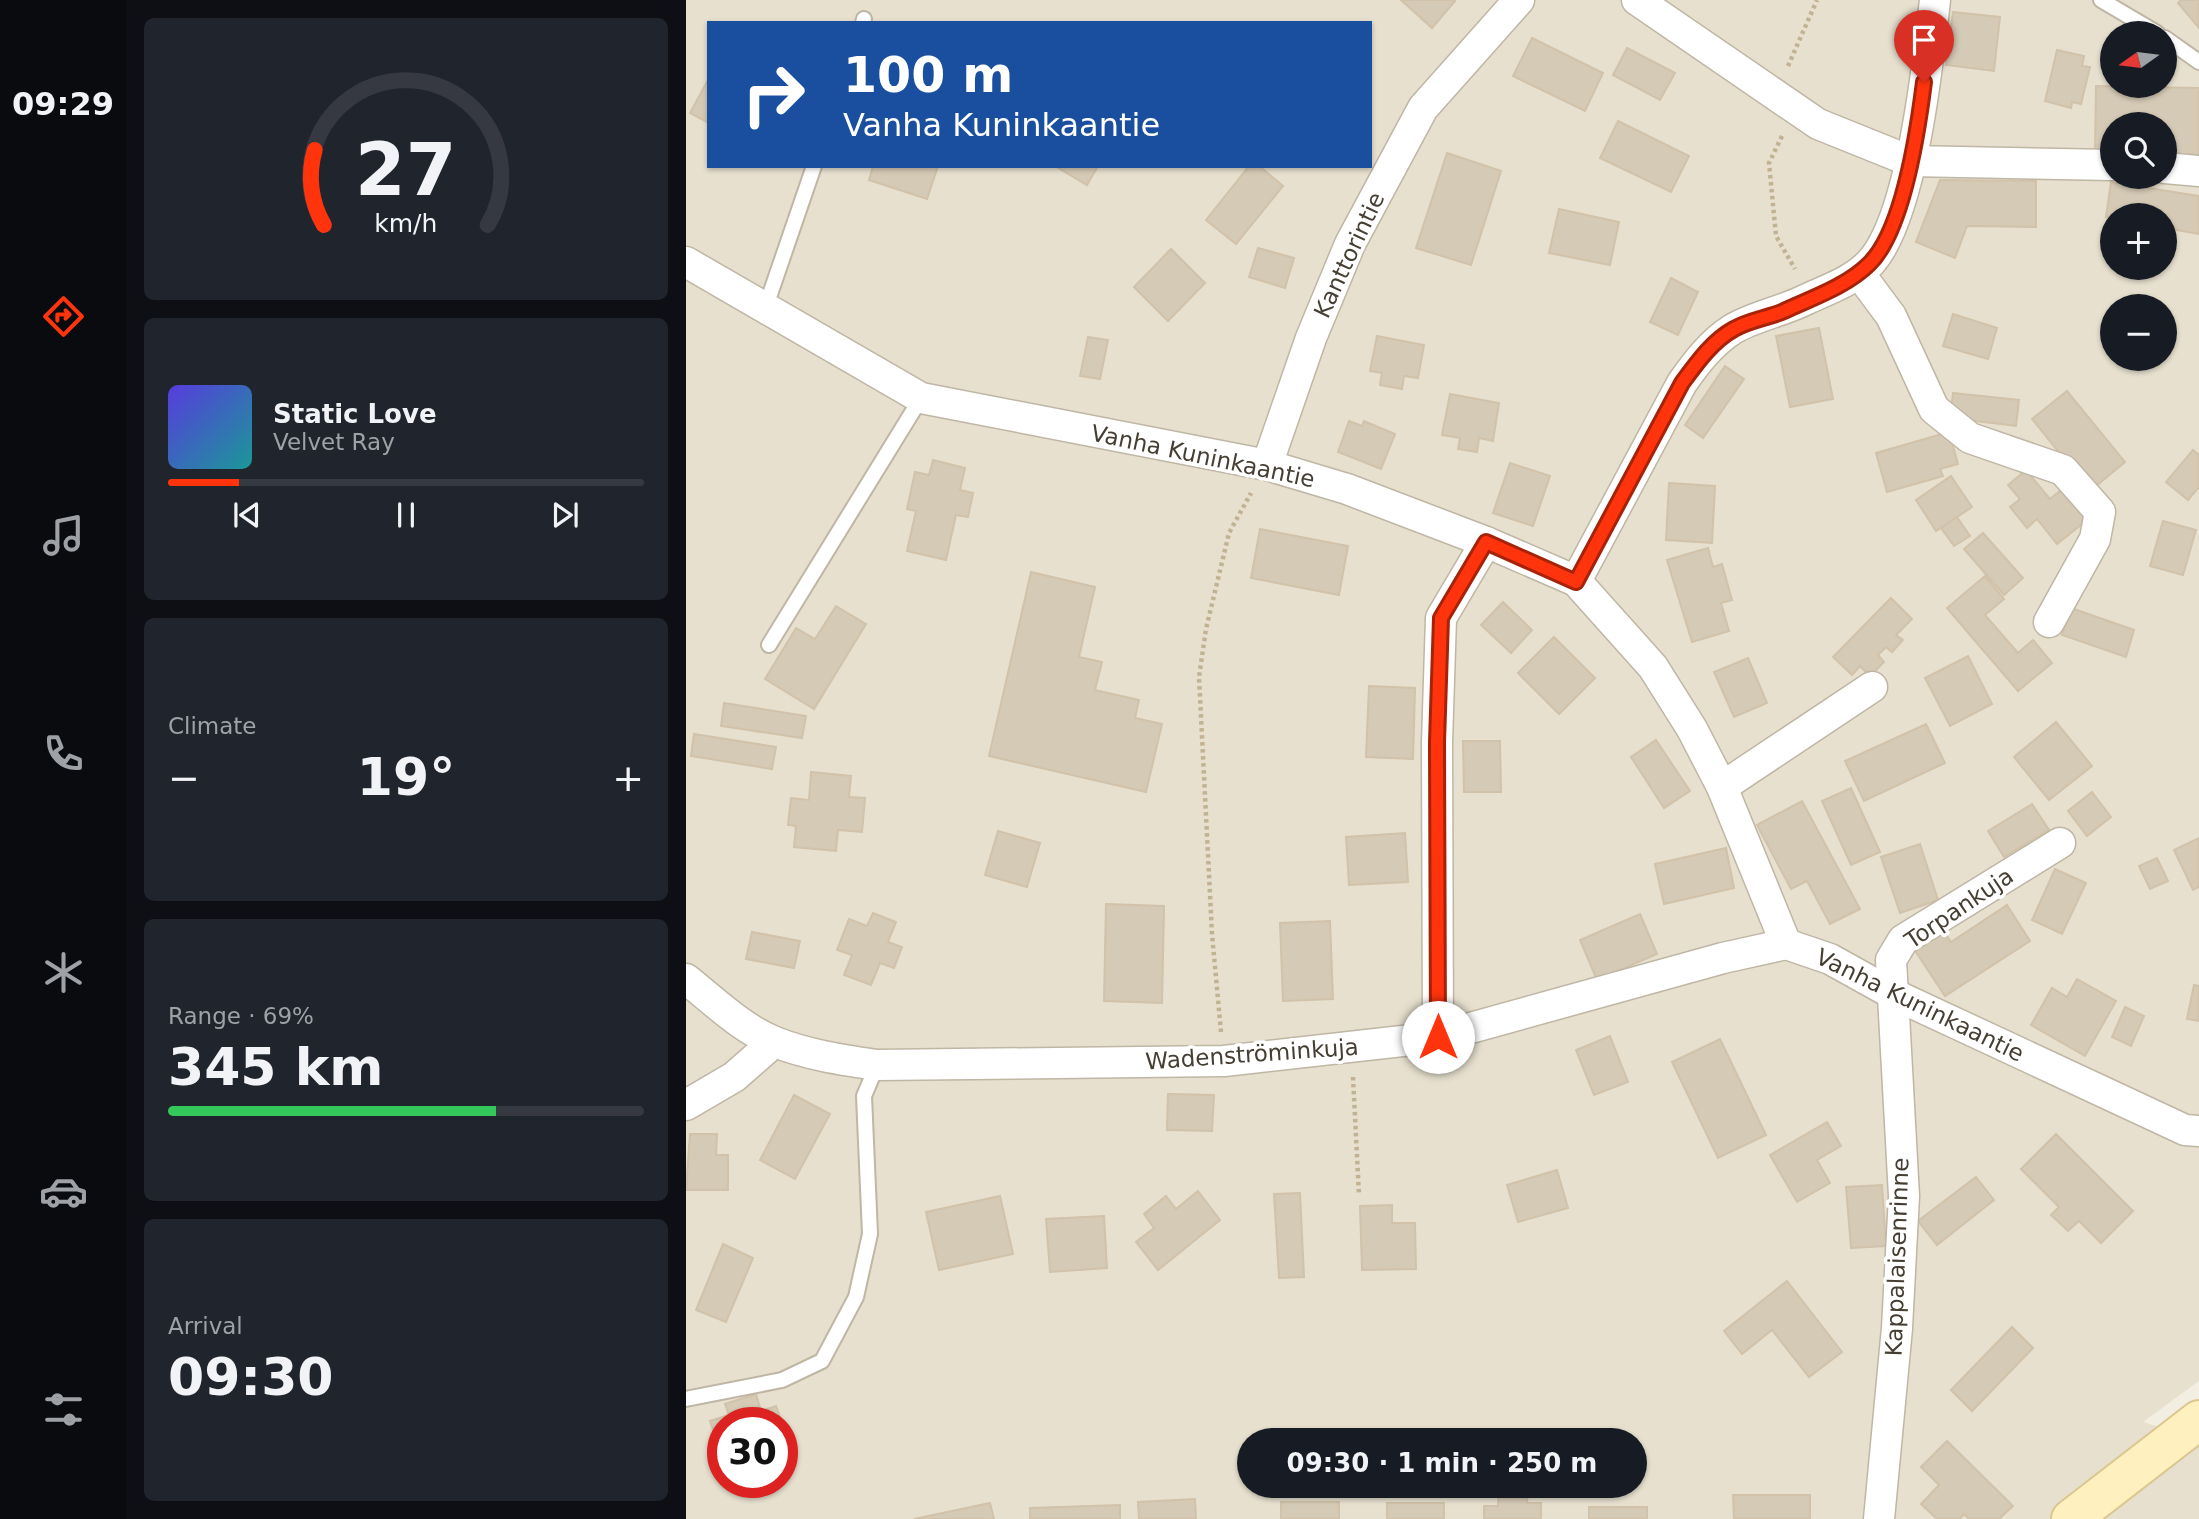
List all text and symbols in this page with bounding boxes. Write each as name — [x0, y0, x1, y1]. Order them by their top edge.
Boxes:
pin — [1894, 10, 1954, 82]
icon: arrive — [1905, 21, 1943, 59]
north arrow — [2100, 21, 2177, 98]
map controls — [2100, 21, 2177, 371]
text: 100 m — [843, 47, 1013, 104]
icon: right — [728, 49, 819, 140]
text: 09:29 — [12, 85, 114, 123]
text: Vanha Kuninkaantie — [843, 106, 1160, 144]
button: search — [2100, 112, 2177, 189]
text: 27 — [355, 127, 457, 212]
street label: Kanttorintie — [1309, 188, 1389, 322]
button: + — [2100, 203, 2177, 280]
text: km/h — [374, 209, 438, 238]
icon: directions — [39, 292, 88, 341]
button: − — [2100, 294, 2177, 371]
text: Static Love — [273, 399, 437, 429]
street label: Vanha Kuninkaantie — [1089, 420, 1317, 492]
text: Velvet Ray — [273, 429, 395, 455]
icon: previous — [228, 496, 266, 534]
icon: pause — [387, 496, 425, 534]
icon: next — [546, 496, 584, 534]
icon: music — [39, 511, 88, 560]
text: Climate — [168, 713, 257, 739]
icon: phone — [39, 729, 88, 778]
text: 19° — [357, 747, 455, 807]
text: − — [168, 756, 200, 800]
text: + — [612, 756, 644, 800]
street label: Torpankuja — [1899, 862, 2018, 954]
street label: Vanha Kuninkaantie — [1812, 943, 2028, 1067]
icon: climate — [39, 948, 88, 997]
position arrow — [1401, 1000, 1475, 1074]
text: Range · 69% — [168, 1003, 314, 1029]
street label: Wadenströminkuja — [1144, 1034, 1360, 1074]
text: 345 km — [168, 1037, 383, 1097]
street label: Kappalaisenrinne — [1881, 1157, 1913, 1357]
icon: car — [39, 1167, 88, 1216]
text: Arrival — [168, 1313, 243, 1339]
text: 09:30 — [168, 1347, 334, 1407]
icon: filters — [39, 1385, 88, 1434]
speed limit sign: 30 — [707, 1407, 798, 1498]
text: 09:30 · 1 min · 250 m — [1287, 1448, 1597, 1478]

